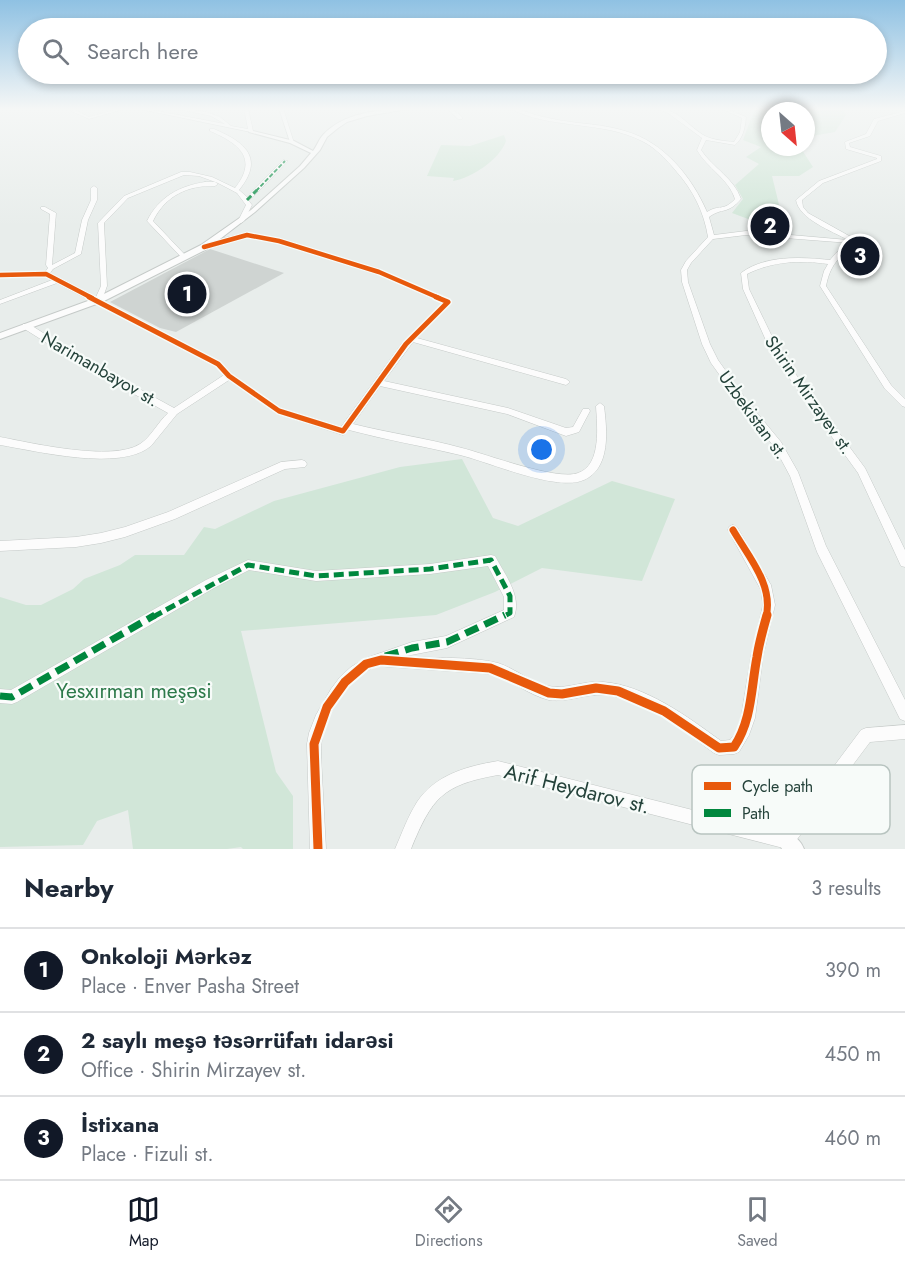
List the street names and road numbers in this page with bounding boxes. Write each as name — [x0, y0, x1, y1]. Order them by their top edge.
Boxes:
street label: Narimanbayov st. — [36, 325, 164, 413]
street label: Shirin Mirzayev st. — [758, 330, 860, 460]
street label: Uzbekistan st. — [712, 365, 794, 465]
street label: Arif Heydarov st. — [501, 756, 653, 822]

